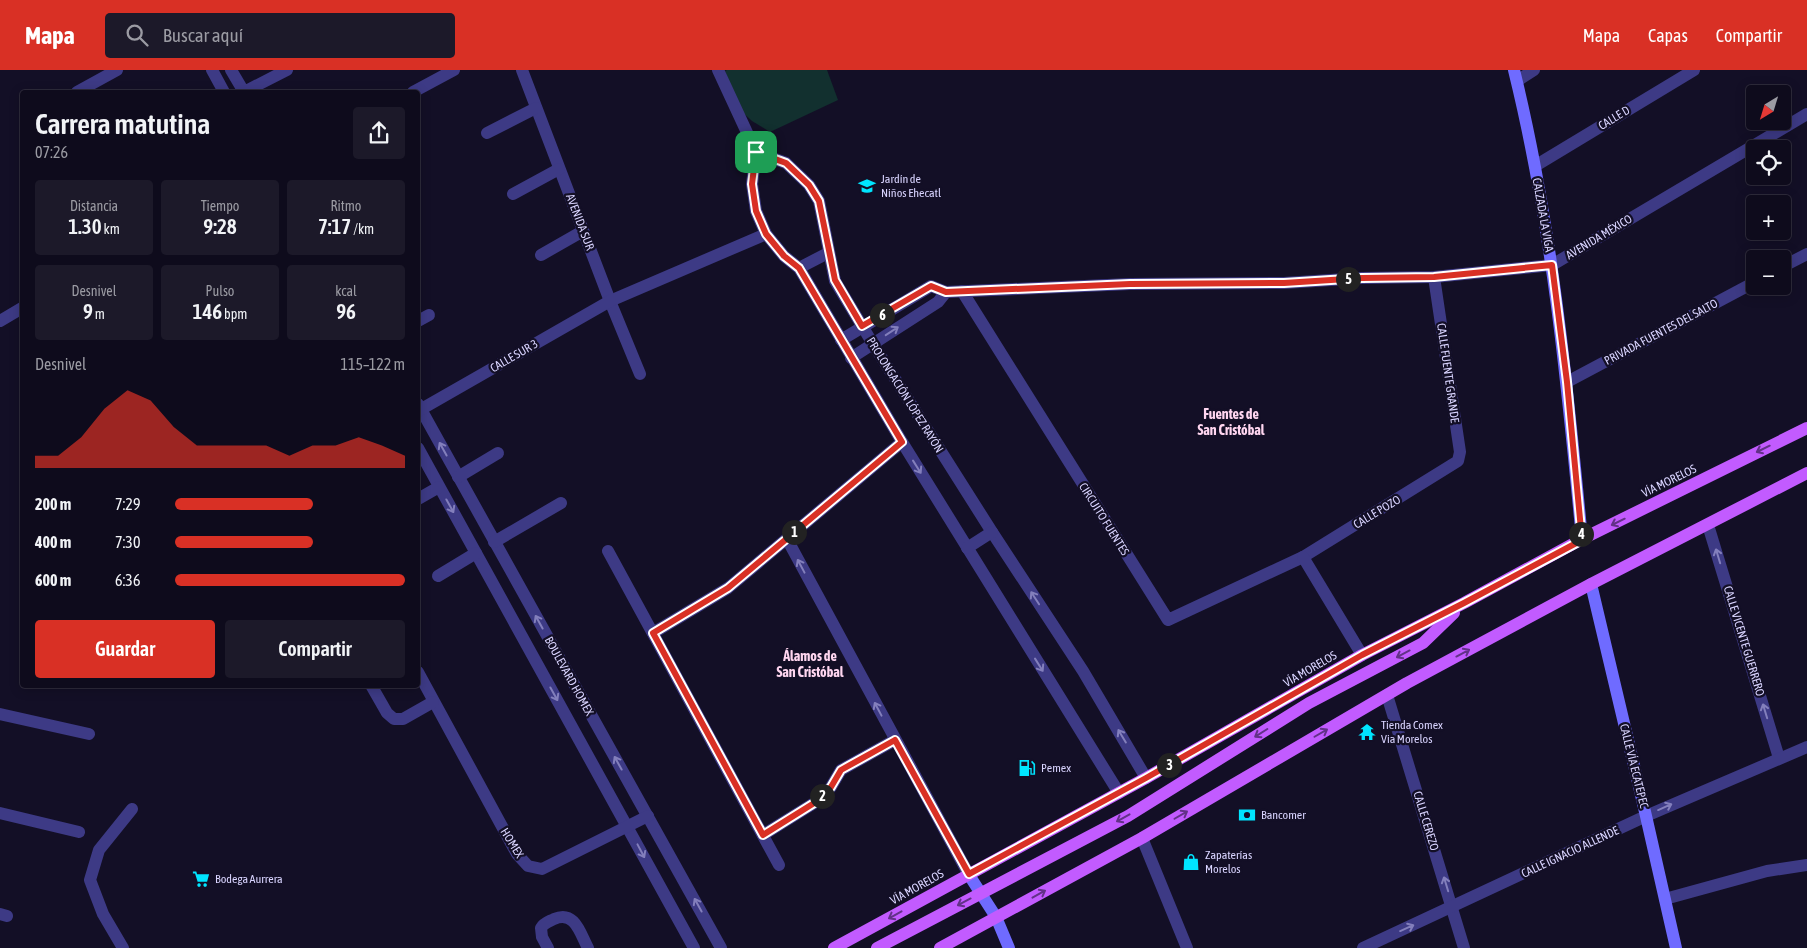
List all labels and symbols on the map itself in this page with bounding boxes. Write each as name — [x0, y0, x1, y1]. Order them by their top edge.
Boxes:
north arrow — [1746, 85, 1791, 130]
street label: CALLE D — [1596, 103, 1632, 133]
pin — [735, 131, 777, 173]
place label: Jardín de Niños Ehecatl — [881, 172, 942, 200]
school or university icon: Jardín de Niños Ehecatl — [857, 176, 877, 196]
street label: CALZADA LA VIGA — [1530, 177, 1556, 253]
street label: AVENIDA SUR — [563, 192, 597, 252]
street label: AVENIDA MÉXICO — [1563, 212, 1635, 262]
pin: 5 — [1336, 266, 1360, 292]
street label: PRIVADA FUENTES DEL SALTO — [1602, 296, 1720, 368]
pin: 6 — [870, 302, 894, 328]
street label: CALLE FUENTE GRANDE — [1434, 322, 1462, 424]
one-way arrow — [885, 326, 899, 337]
street label: PROLONGACIÓN LÓPEZ RAYÓN — [864, 335, 946, 455]
street label: CALLE SUR 3 — [488, 337, 540, 375]
district label: Fuentes de San Cristóbal — [1197, 406, 1265, 438]
one-way arrow — [437, 443, 447, 457]
one-way arrow — [1756, 445, 1771, 454]
one-way arrow — [913, 459, 923, 473]
street label: VÍA MORELOS — [1639, 462, 1699, 500]
street label: CIRCUITO FUENTES — [1076, 480, 1132, 558]
street label: CALLE POZO — [1351, 493, 1403, 531]
one-way arrow — [445, 498, 455, 513]
one-way arrow — [1611, 517, 1626, 527]
pin: 1 — [782, 520, 806, 544]
pin: 4 — [1568, 522, 1594, 546]
one-way arrow — [1712, 548, 1722, 564]
one-way arrow — [796, 559, 806, 573]
street label: CALLE VICENTE GUERRERO — [1721, 584, 1767, 698]
one-way arrow — [1030, 592, 1040, 606]
one-way arrow — [534, 614, 544, 629]
street label: BOULEVARD HOMEX — [542, 634, 597, 718]
district label: Álamos de San Cristóbal — [776, 648, 844, 680]
street label: VÍA MORELOS — [1281, 648, 1339, 690]
one-way arrow — [1455, 648, 1470, 657]
one-way arrow — [1396, 650, 1411, 659]
one-way arrow — [1035, 657, 1045, 671]
one-way arrow — [549, 686, 559, 701]
one-way arrow — [873, 702, 883, 717]
one-way arrow — [1759, 703, 1769, 719]
place label: Tienda Comex Via Morelos — [1381, 718, 1443, 746]
temple icon: Tienda Comex Via Morelos — [1357, 722, 1377, 742]
street label: CALLE VÍA ECATEPEC — [1617, 722, 1651, 810]
one-way arrow — [1255, 728, 1269, 738]
one-way arrow — [1314, 728, 1329, 738]
one-way arrow — [1116, 730, 1126, 744]
pin: 3 — [1156, 752, 1182, 778]
one-way arrow — [613, 757, 623, 771]
fuel station icon: Pemex — [1017, 758, 1037, 778]
place label: Pemex — [1041, 761, 1071, 775]
pin: 2 — [810, 784, 834, 808]
street label: CALLE CEREZO — [1410, 790, 1442, 852]
one-way arrow — [1657, 802, 1672, 812]
bank icon: Bancomer — [1237, 805, 1257, 825]
place label: Bancomer — [1261, 808, 1306, 822]
one-way arrow — [1174, 810, 1189, 820]
one-way arrow — [1116, 814, 1131, 823]
street label: CALLE IGNACIO ALLENDE — [1519, 823, 1621, 881]
street label: HOMEX — [497, 825, 527, 861]
one-way arrow — [637, 843, 647, 858]
place label: Zapaterías Morelos — [1205, 848, 1252, 876]
shop icon: Zapaterías Morelos — [1181, 852, 1201, 872]
street label: VÍA MORELOS — [888, 867, 946, 907]
supermarket icon: Bodega Aurrera — [191, 869, 211, 889]
place label: Bodega Aurrera — [215, 872, 283, 886]
one-way arrow — [1440, 877, 1450, 893]
one-way arrow — [1032, 889, 1047, 899]
one-way arrow — [956, 897, 971, 907]
one-way arrow — [692, 899, 702, 913]
one-way arrow — [889, 910, 903, 920]
one-way arrow — [1399, 922, 1414, 932]

